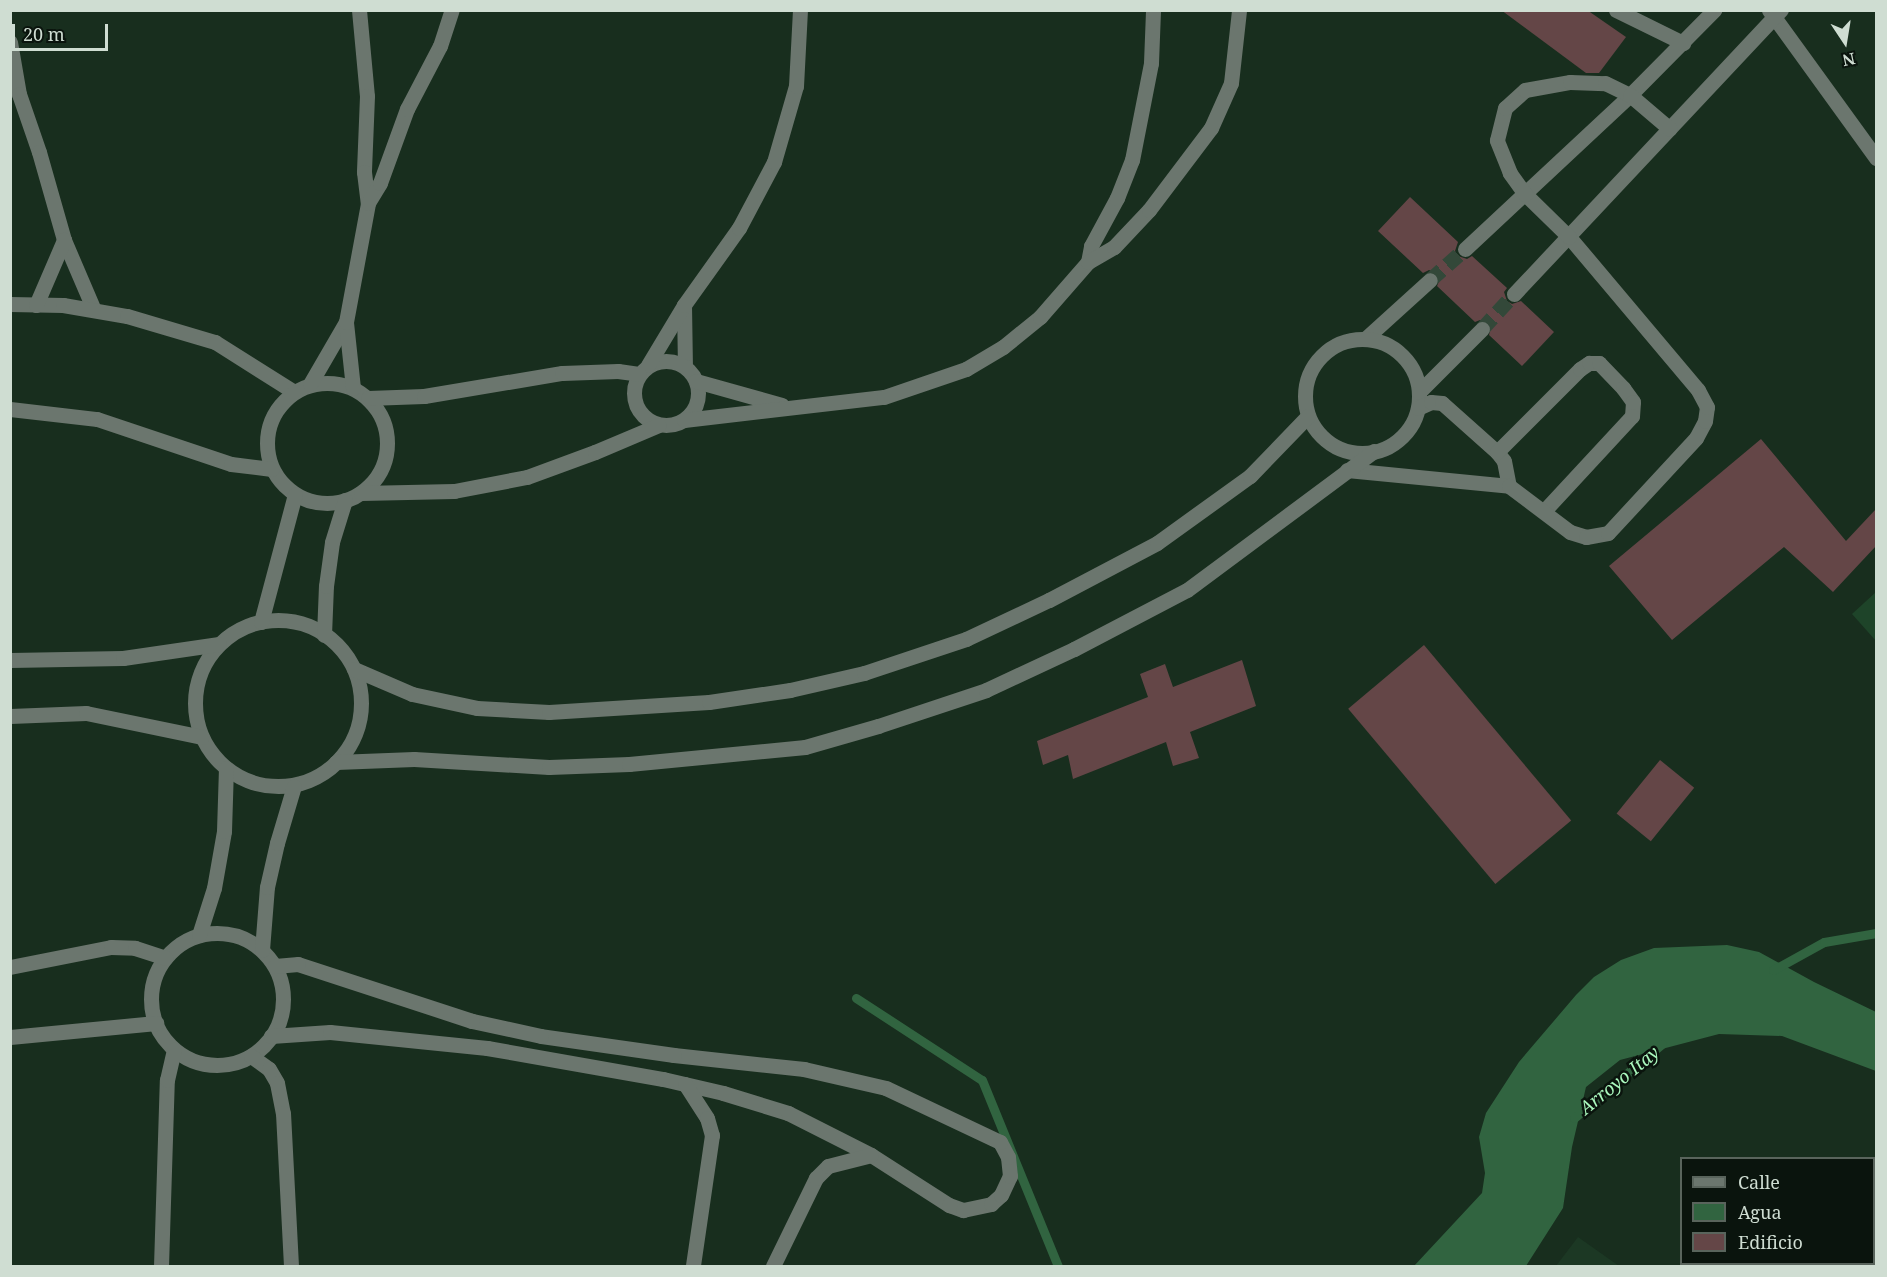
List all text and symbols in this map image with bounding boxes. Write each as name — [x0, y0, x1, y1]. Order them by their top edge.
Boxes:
scale bar — [15, 12, 111, 50]
north arrow — [1815, 12, 1875, 72]
text: 20 m — [23, 22, 65, 46]
text: N — [1840, 48, 1857, 72]
water label: Arroyo Itay — [1575, 1041, 1663, 1119]
legend — [1680, 1157, 1875, 1265]
text: Calle — [1738, 1170, 1780, 1194]
text: Agua — [1738, 1200, 1782, 1224]
text: Edificio — [1738, 1230, 1803, 1254]

